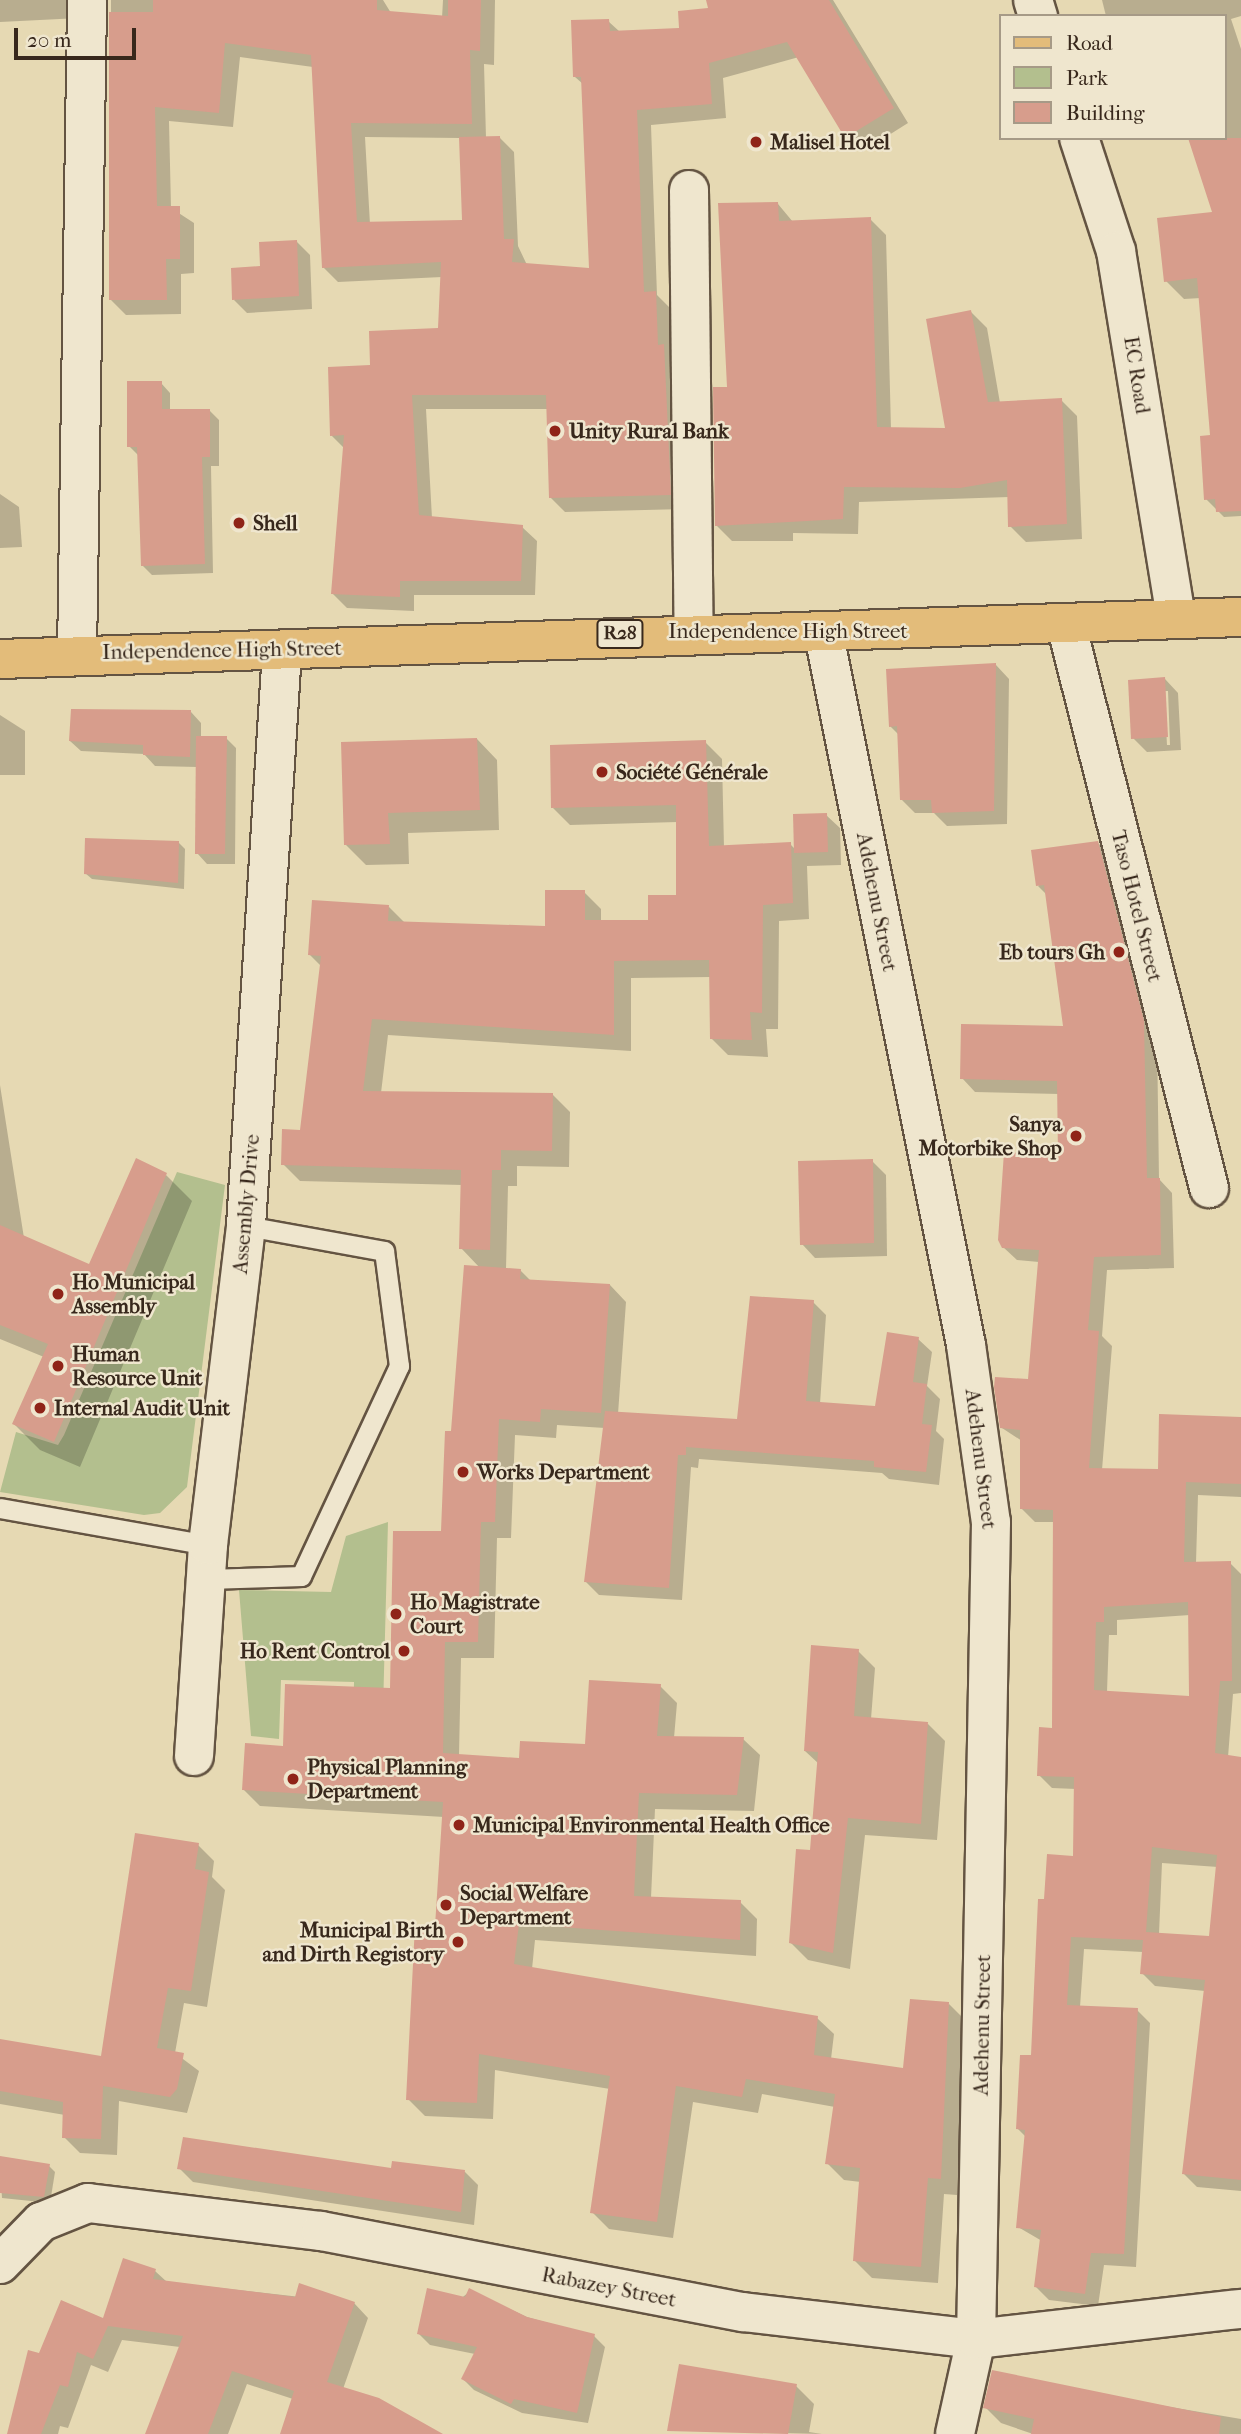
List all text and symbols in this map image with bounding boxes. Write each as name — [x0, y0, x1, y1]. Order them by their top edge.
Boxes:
scale bar — [18, 14, 140, 58]
legend — [1000, 14, 1227, 140]
text: 20 m — [27, 28, 71, 52]
text: Road — [1066, 31, 1113, 55]
text: Park — [1066, 66, 1108, 90]
text: Building — [1066, 101, 1144, 125]
place label: Malisel Hotel — [770, 129, 890, 155]
marker: Malisel Hotel — [748, 134, 764, 150]
street label: EC Road — [1118, 334, 1156, 416]
place label: Unity Rural Bank — [569, 418, 729, 444]
marker: Unity Rural Bank — [547, 423, 563, 439]
place label: Shell — [253, 510, 297, 536]
marker: Shell — [231, 515, 247, 531]
road number: R28 — [596, 618, 644, 650]
street label: Independence High Street — [668, 618, 908, 644]
street label: Independence High Street — [102, 635, 342, 665]
place label: Société Générale — [616, 759, 768, 785]
marker: Société Générale — [594, 764, 610, 780]
street label: Taso Hotel Street — [1106, 828, 1168, 984]
street label: Adehenu Street — [851, 830, 903, 974]
place label: Eb tours Gh — [999, 939, 1105, 965]
marker: Eb tours Gh — [1111, 944, 1127, 960]
place label: Sanya Motorbike Shop — [919, 1111, 1062, 1161]
marker: Sanya Motorbike Shop — [1068, 1128, 1084, 1144]
street label: Assembly Drive — [227, 1133, 265, 1275]
place label: Ho Municipal Assembly — [72, 1269, 195, 1319]
marker: Ho Municipal Assembly — [50, 1286, 66, 1302]
place label: Human Resource Unit — [72, 1341, 203, 1391]
marker: Human Resource Unit — [50, 1358, 66, 1374]
street label: Adehenu Street — [960, 1387, 1002, 1531]
place label: Internal Audit Unit — [54, 1395, 230, 1421]
marker: Internal Audit Unit — [32, 1400, 48, 1416]
place label: Works Department — [477, 1459, 650, 1485]
marker: Works Department — [455, 1464, 471, 1480]
place label: Ho Magistrate Court — [410, 1589, 540, 1639]
marker: Ho Magistrate Court — [388, 1606, 404, 1622]
place label: Ho Rent Control — [240, 1638, 390, 1664]
marker: Ho Rent Control — [396, 1643, 412, 1659]
place label: Physical Planning Department — [307, 1754, 467, 1804]
marker: Physical Planning Department — [285, 1771, 301, 1787]
place label: Municipal Environmental Health Office — [473, 1812, 830, 1838]
marker: Municipal Environmental Health Office — [451, 1817, 467, 1833]
place label: Social Welfare Department — [460, 1880, 588, 1930]
marker: Social Welfare Department — [438, 1897, 454, 1913]
place label: Municipal Birth and Dirth Registory — [262, 1917, 444, 1967]
marker: Municipal Birth and Dirth Registory — [450, 1934, 466, 1950]
street label: Adehenu Street — [968, 1954, 996, 2096]
street label: Rabazey Street — [540, 2262, 678, 2312]

